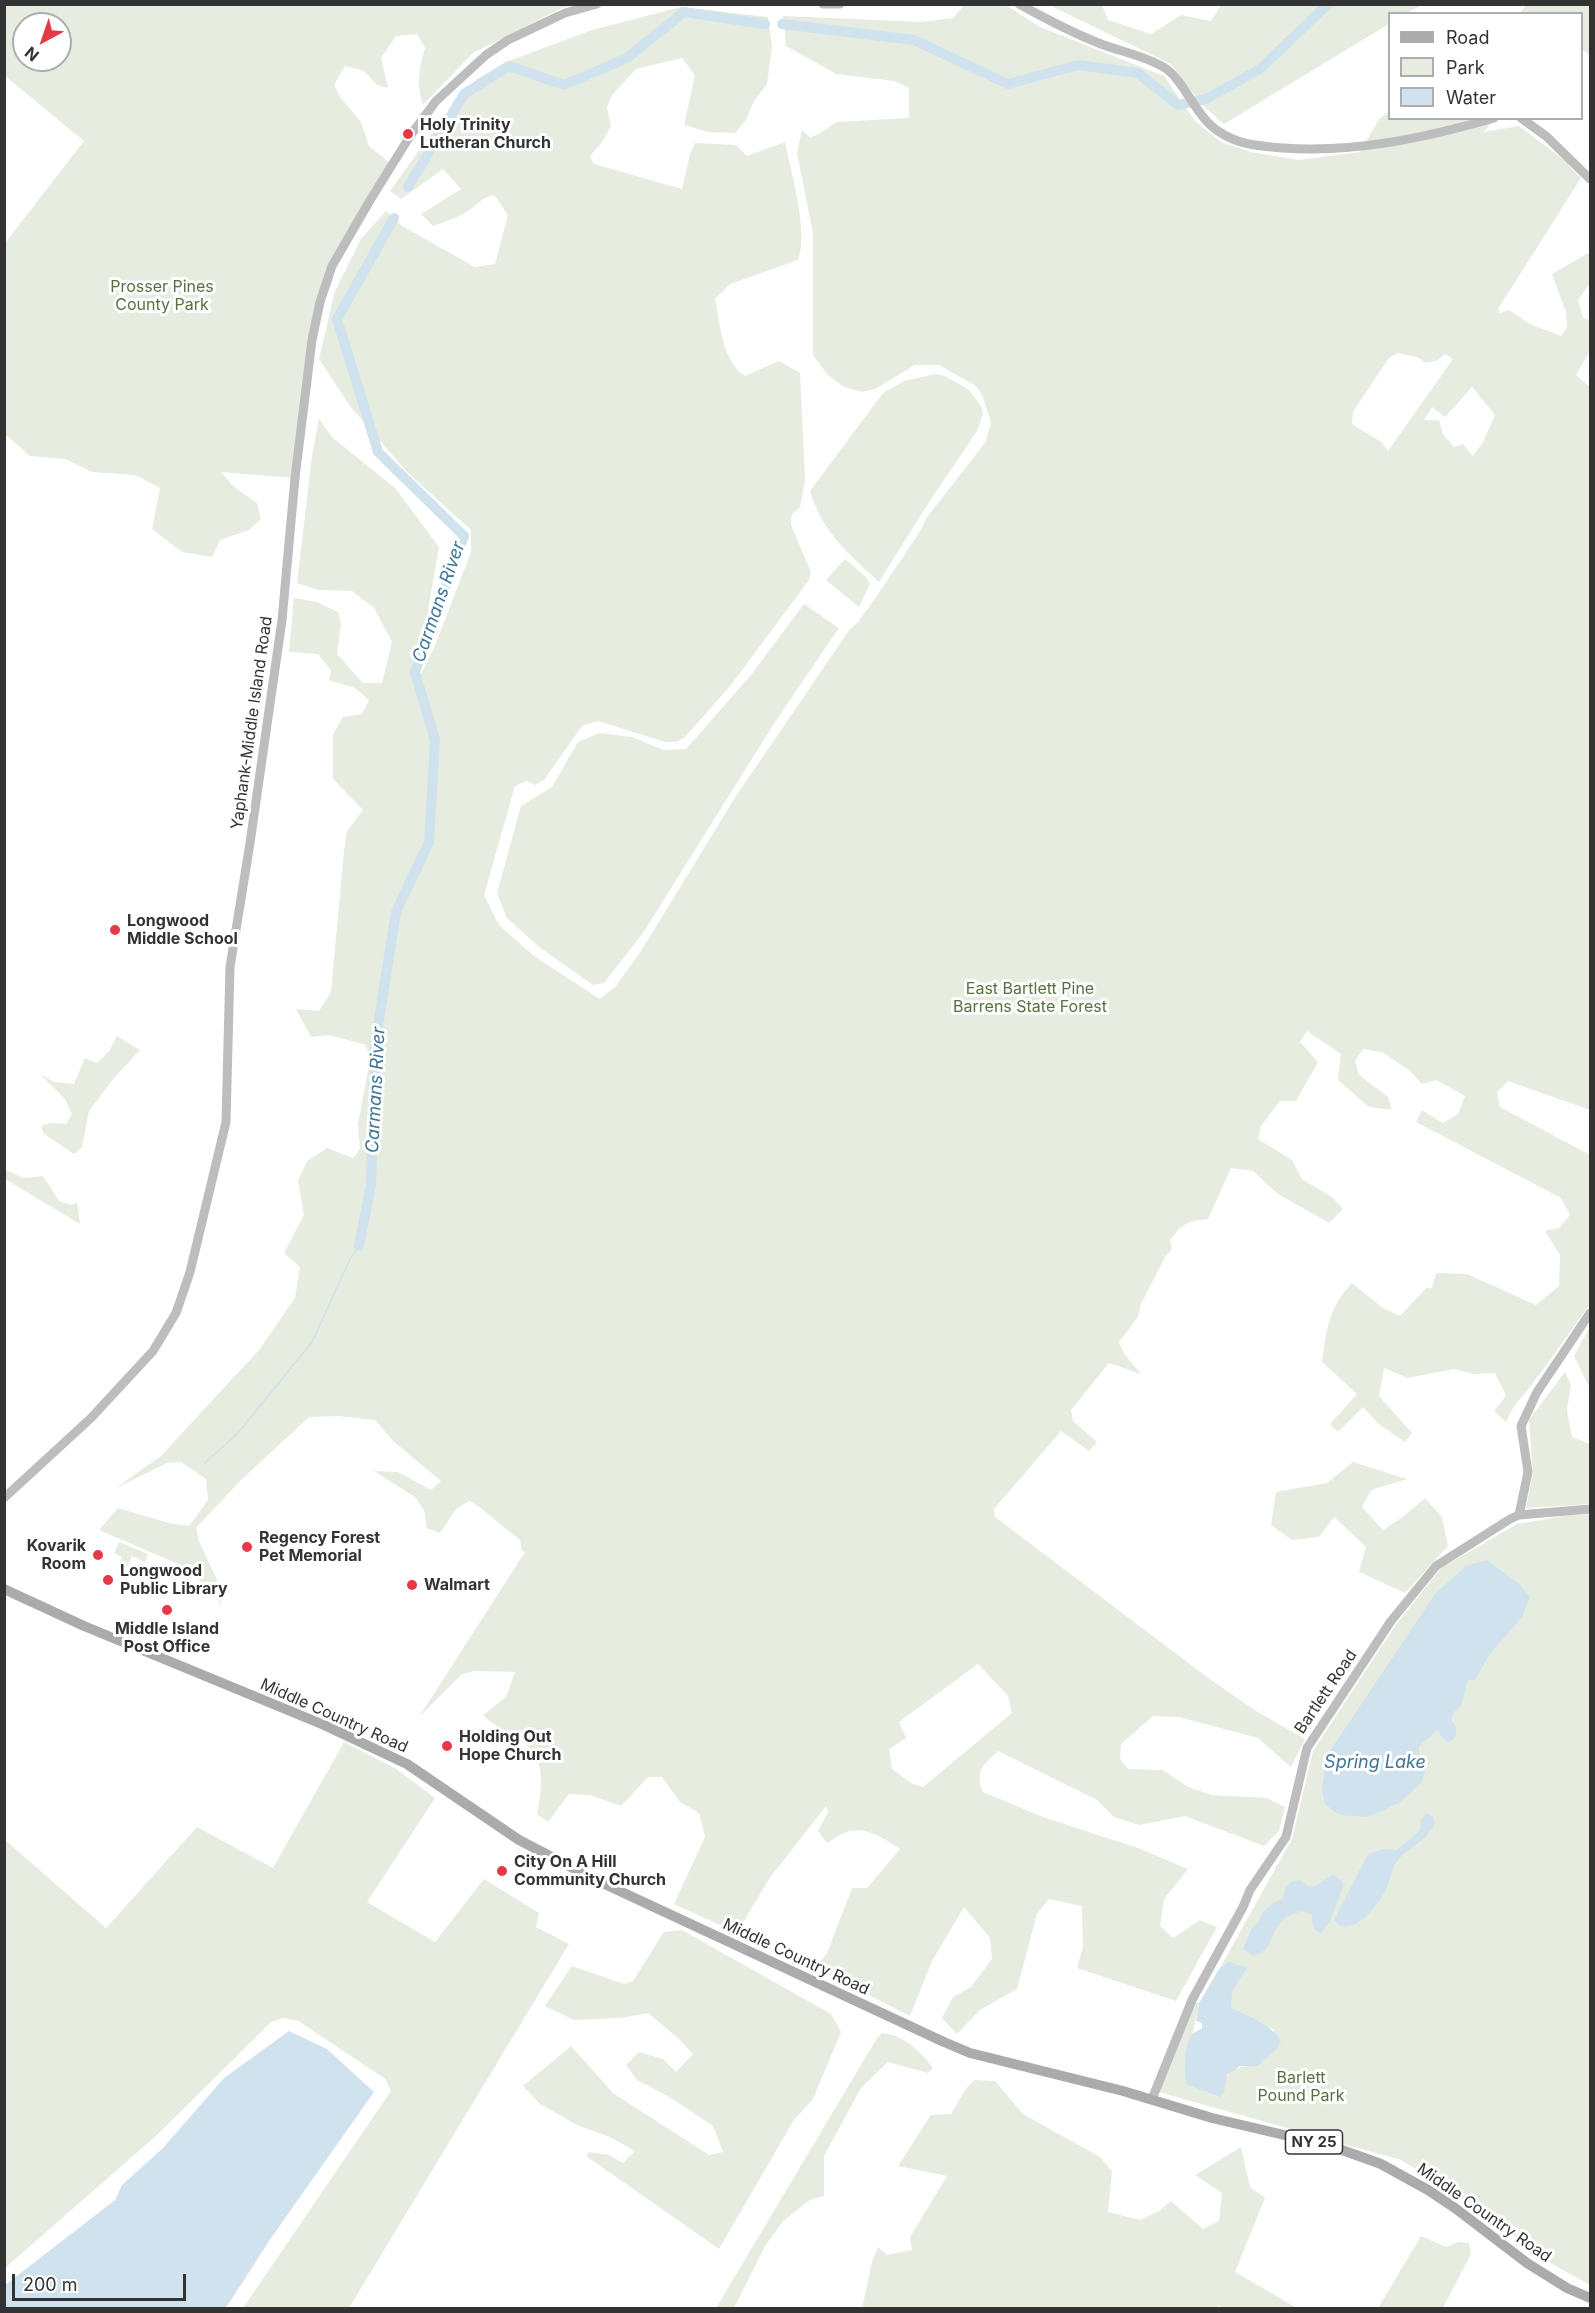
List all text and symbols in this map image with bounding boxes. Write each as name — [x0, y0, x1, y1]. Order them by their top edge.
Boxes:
north arrow — [12, 12, 72, 72]
legend — [1388, 12, 1583, 120]
text: Road — [1446, 27, 1489, 48]
text: N — [21, 43, 43, 66]
text: Park — [1446, 57, 1485, 78]
text: Water — [1446, 87, 1496, 108]
place label: Holy Trinity Lutheran Church — [420, 115, 551, 153]
marker: Holy Trinity Lutheran Church — [401, 127, 415, 141]
park label: Prosser Pines County Park — [110, 277, 214, 315]
water label: Carmans River — [408, 539, 470, 665]
street label: Yaphank-Middle Island Road — [228, 615, 276, 831]
place label: Longwood Middle School — [127, 911, 238, 949]
marker: Longwood Middle School — [108, 923, 122, 937]
park label: East Bartlett Pine Barrens State Forest — [953, 979, 1107, 1017]
water label: Carmans River — [362, 1026, 390, 1154]
place label: Regency Forest Pet Memorial — [259, 1528, 380, 1566]
place label: Kovarik Room — [27, 1536, 86, 1574]
marker: Regency Forest Pet Memorial — [240, 1540, 254, 1554]
marker: Kovarik Room — [91, 1548, 105, 1562]
place label: Longwood Public Library — [120, 1561, 228, 1599]
marker: Longwood Public Library — [101, 1573, 115, 1587]
place label: Walmart — [424, 1575, 490, 1595]
marker: Walmart — [405, 1578, 419, 1592]
marker: Middle Island Post Office — [160, 1603, 174, 1617]
place label: Middle Island Post Office — [115, 1619, 219, 1657]
street label: Bartlett Road — [1291, 1646, 1361, 1738]
street label: Middle Country Road — [257, 1675, 411, 1757]
place label: Holding Out Hope Church — [459, 1727, 561, 1765]
marker: Holding Out Hope Church — [440, 1739, 454, 1753]
water label: Spring Lake — [1324, 1752, 1426, 1774]
place label: City On A Hill Community Church — [514, 1852, 666, 1890]
marker: City On A Hill Community Church — [495, 1864, 509, 1878]
street label: Middle Country Road — [720, 1915, 872, 1999]
park label: Barlett Pound Park — [1257, 2068, 1345, 2106]
road number: NY 25 — [1286, 2130, 1342, 2154]
street label: Middle Country Road — [1413, 2159, 1555, 2267]
scale bar — [15, 2262, 189, 2300]
text: 200 m — [23, 2274, 78, 2295]

